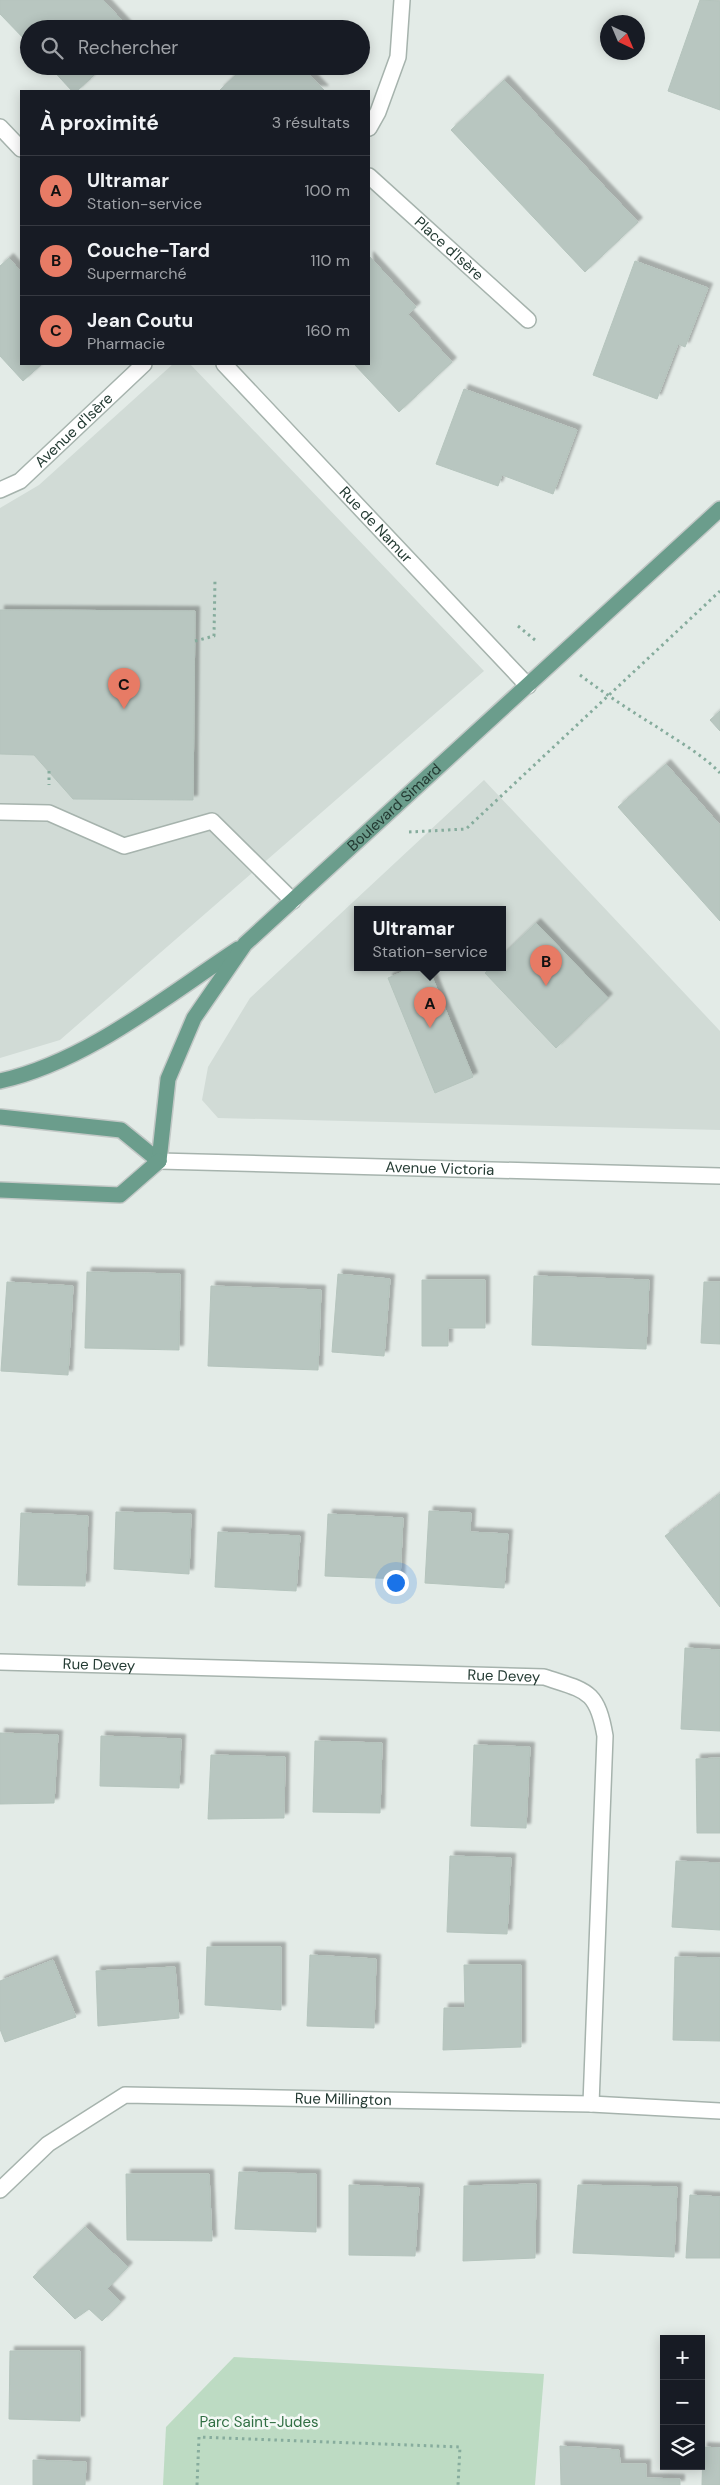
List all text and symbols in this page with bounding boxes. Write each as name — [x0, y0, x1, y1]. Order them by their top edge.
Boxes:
north arrow — [600, 15, 645, 60]
search box — [20, 20, 370, 75]
icon: search — [38, 34, 66, 62]
text: Rechercher — [78, 35, 178, 60]
text: À proximité — [40, 109, 159, 137]
text: 3 résultats — [272, 112, 350, 133]
text: Ultramar — [87, 168, 169, 193]
text: A — [50, 180, 62, 201]
text: 100 m — [305, 180, 350, 201]
text: Station-service — [87, 193, 202, 214]
street label: Place d'Isère — [410, 212, 488, 285]
text: Couche-Tard — [87, 238, 210, 263]
text: B — [51, 250, 61, 271]
text: 110 m — [311, 250, 350, 271]
text: Supermarché — [87, 263, 187, 284]
text: Jean Coutu — [87, 308, 193, 333]
text: C — [50, 320, 62, 341]
text: 160 m — [306, 320, 350, 341]
text: Pharmacie — [87, 333, 165, 354]
street label: Avenue d'Isère — [31, 389, 117, 472]
street label: Rue de Namur — [335, 482, 417, 568]
pin: C — [108, 668, 140, 709]
street label: Boulevard Simard — [343, 759, 446, 856]
popup — [354, 906, 506, 971]
text: Ultramar — [372, 916, 455, 941]
text: Station-service — [372, 941, 488, 962]
pin: B — [530, 945, 562, 986]
pin: A — [414, 987, 446, 1028]
street label: Avenue Victoria — [385, 1157, 495, 1180]
your location — [383, 1570, 409, 1596]
street label: Rue Devey — [62, 1654, 136, 1676]
street label: Rue Devey — [467, 1665, 541, 1687]
street label: Rue Millington — [295, 2088, 392, 2110]
map controls — [660, 2335, 705, 2470]
button: + — [660, 2335, 705, 2380]
button: − — [660, 2380, 705, 2425]
park label: Parc Saint-Judes — [200, 2412, 318, 2432]
button: layers — [660, 2425, 705, 2470]

